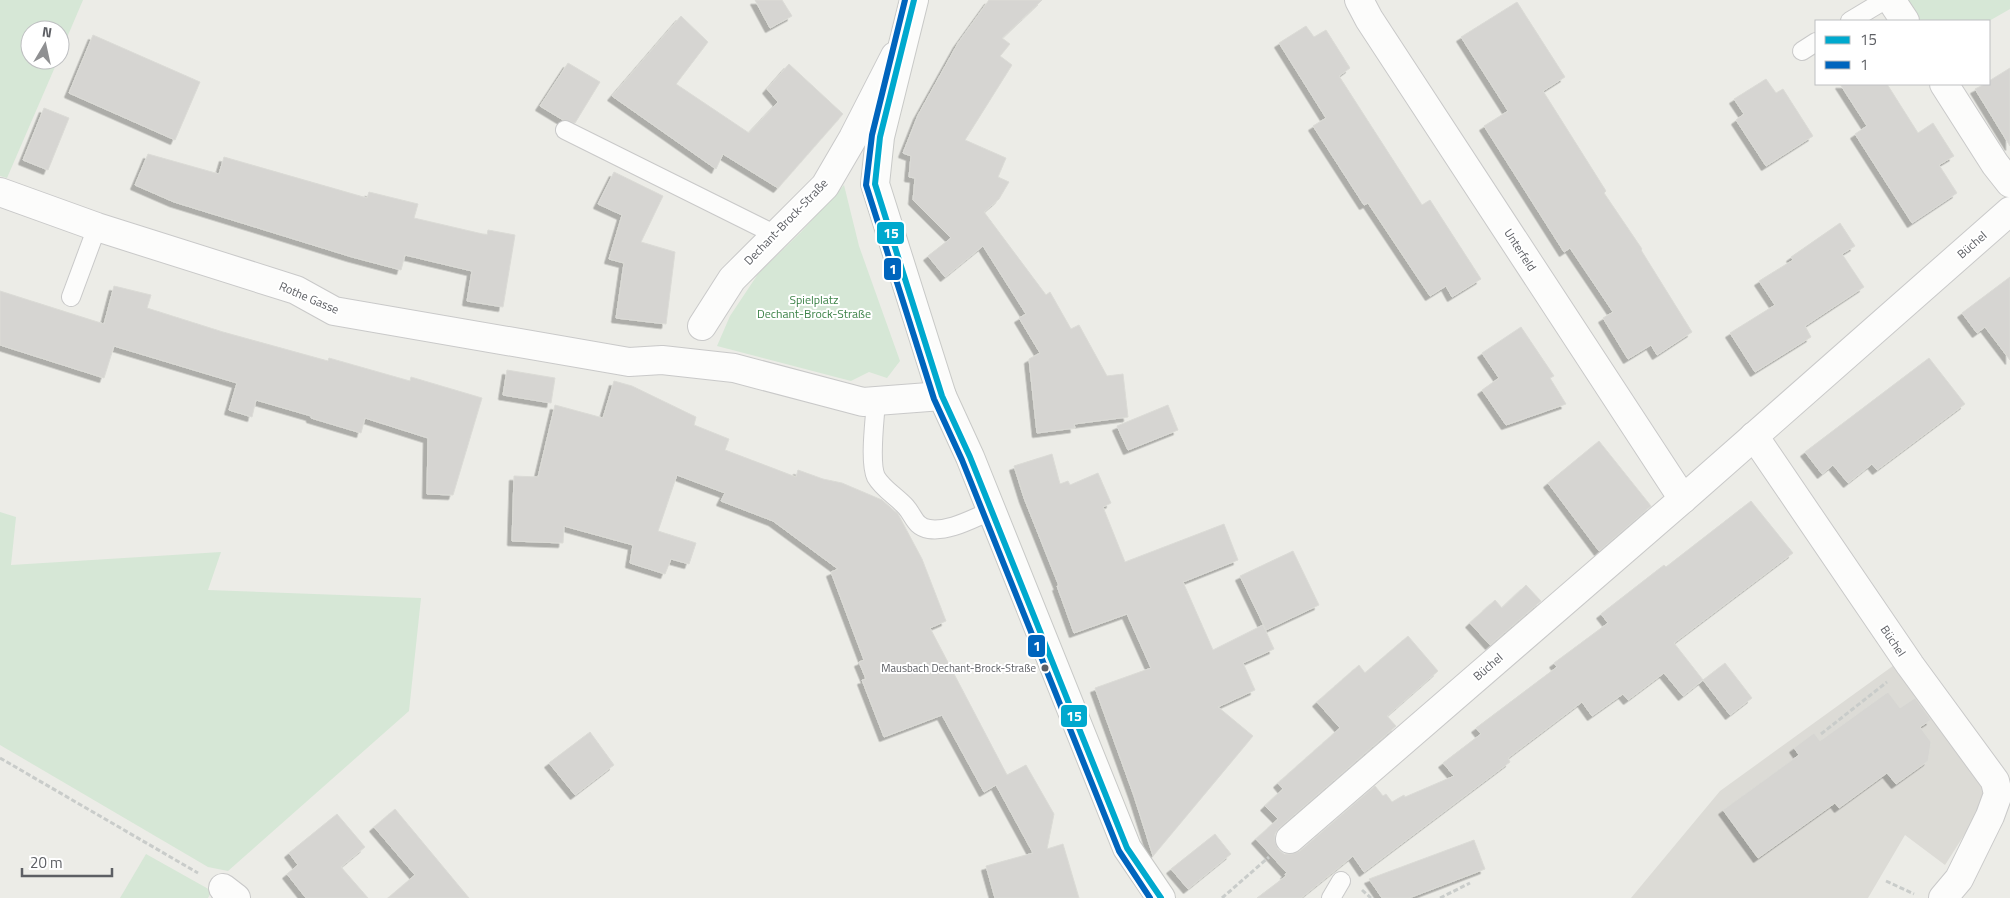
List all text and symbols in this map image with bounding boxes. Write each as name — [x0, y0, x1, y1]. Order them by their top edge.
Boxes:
north arrow — [20, 20, 70, 70]
legend — [1815, 20, 1990, 85]
text: N — [41, 21, 54, 43]
text: 15 — [1860, 28, 1877, 51]
text: 1 — [1860, 53, 1868, 76]
street label: Dechant-Brock-Straße — [739, 174, 832, 269]
line badge: 15 — [876, 221, 905, 245]
text: 15 — [883, 222, 899, 243]
street label: Unterfeld — [1499, 225, 1541, 275]
street label: Büchel — [1953, 226, 1991, 263]
line badge: 1 — [883, 257, 902, 281]
text: 1 — [889, 258, 897, 279]
street label: Rothe Gasse — [276, 276, 342, 319]
park label: Spielplatz Dechant-Brock-Straße — [757, 290, 871, 323]
street label: Büchel — [1876, 621, 1911, 660]
line badge: 1 — [1027, 634, 1046, 658]
text: 1 — [1033, 635, 1041, 656]
street label: Büchel — [1469, 648, 1507, 685]
place label: Mausbach Dechant-Brock-Straße — [881, 660, 1036, 676]
marker: Mausbach Dechant-Brock-Straße — [1040, 663, 1050, 673]
line badge: 15 — [1060, 704, 1088, 728]
text: 15 — [1066, 705, 1082, 726]
scale bar — [22, 846, 112, 878]
text: 20 m — [30, 851, 63, 874]

